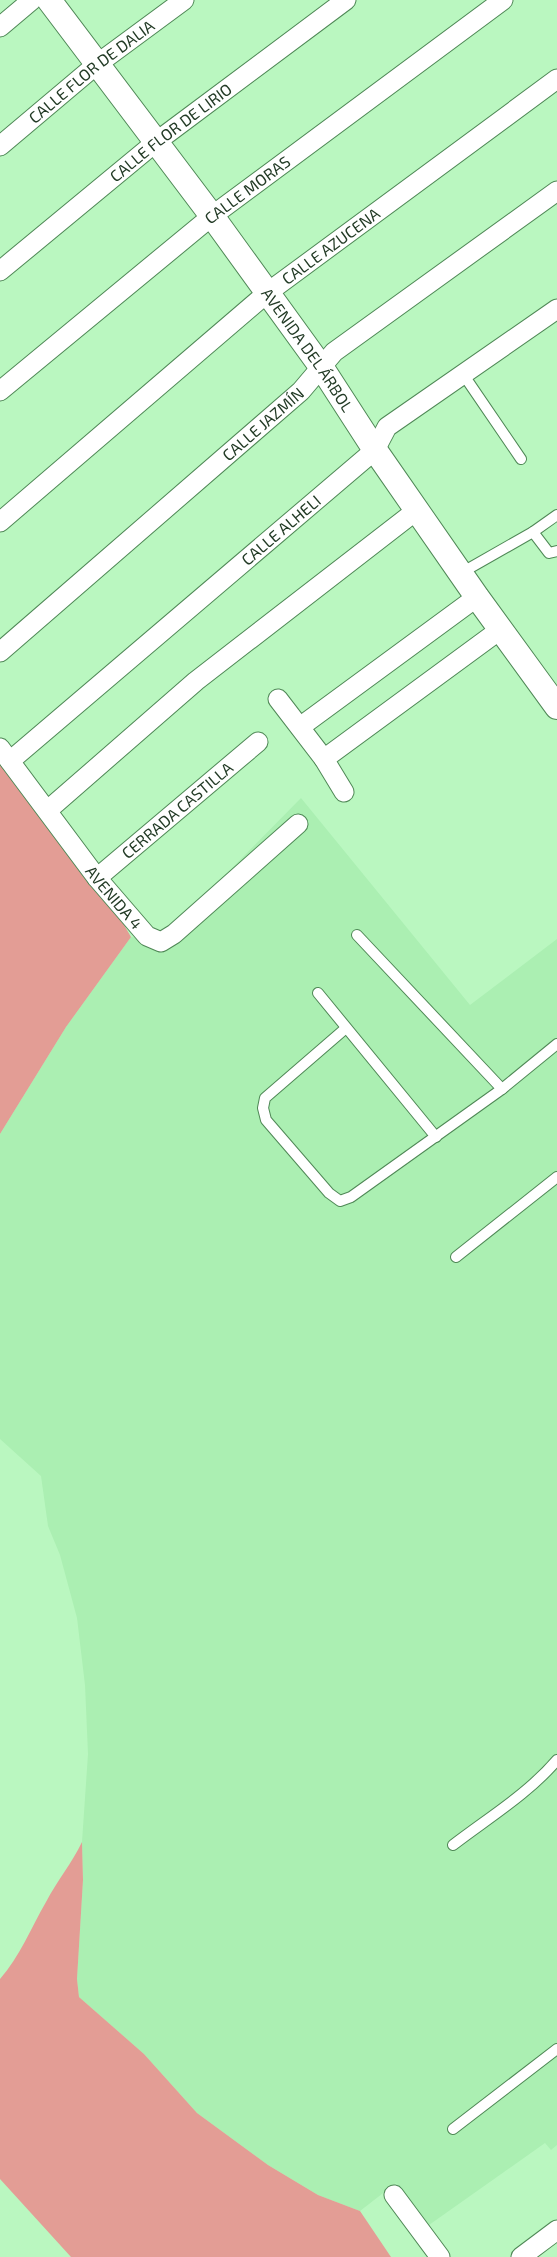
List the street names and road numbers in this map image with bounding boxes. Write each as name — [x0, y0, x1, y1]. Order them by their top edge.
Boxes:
street label: CALLE FLOR DE DALIA — [25, 15, 158, 127]
street label: CALLE FLOR DE LIRIO — [106, 79, 235, 185]
street label: CALLE MORAS — [200, 151, 294, 227]
street label: CALLE AZUCENA — [278, 203, 383, 288]
street label: AVENIDA DEL ÁRBOL — [258, 284, 358, 415]
street label: CALLE JAZMÍN — [218, 383, 307, 464]
street label: CALLE ALHELI — [237, 491, 324, 569]
street label: CERRADA CASTILLA — [117, 758, 236, 862]
street label: AVENIDA 4 — [82, 862, 147, 933]

